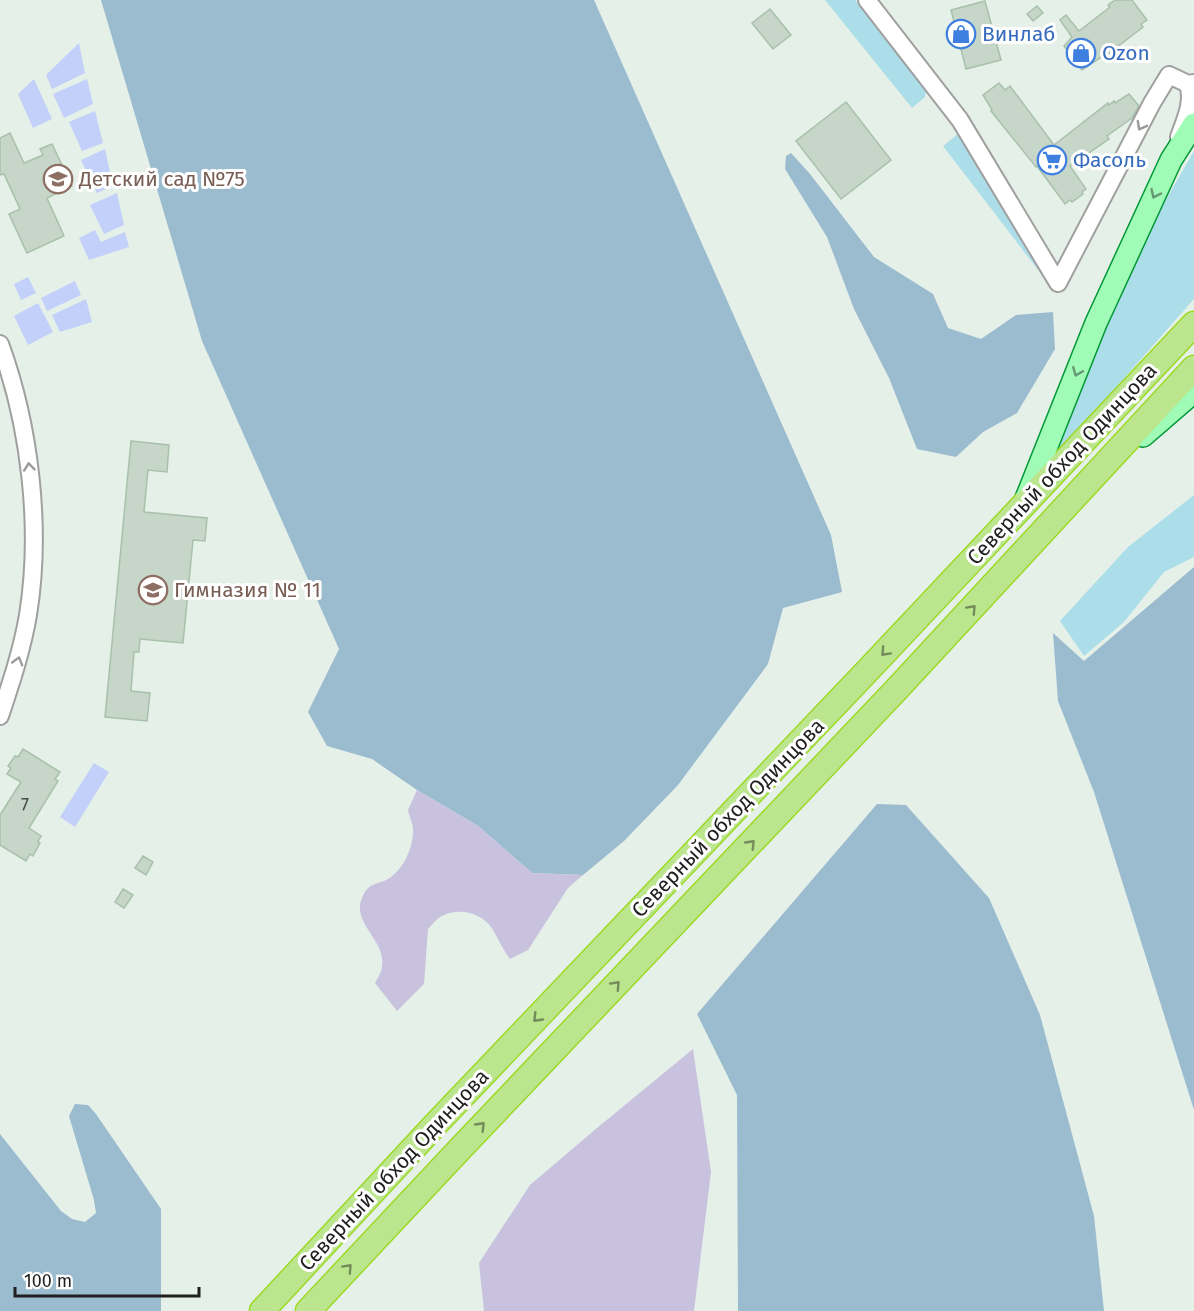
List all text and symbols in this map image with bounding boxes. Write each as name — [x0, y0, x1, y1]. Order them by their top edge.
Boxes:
shop icon: Винлаб — [945, 18, 977, 50]
place label: Винлаб — [982, 21, 1056, 47]
shop icon: Ozon — [1065, 37, 1097, 69]
place label: Ozon — [1102, 40, 1150, 66]
one-way arrow — [1137, 120, 1148, 130]
supermarket icon: Фасоль — [1036, 144, 1068, 176]
place label: Фасоль — [1073, 147, 1146, 173]
school or university icon: Детский сад №75 — [42, 163, 74, 195]
place label: Детский сад №75 — [78, 166, 245, 192]
one-way arrow — [1151, 187, 1163, 198]
street label: Северный обход Одинцова — [962, 358, 1162, 570]
one-way arrow — [1072, 366, 1084, 377]
one-way arrow — [23, 463, 36, 472]
school or university icon: Гимназия № 11 — [137, 574, 169, 606]
place label: Гимназия № 11 — [174, 577, 321, 603]
one-way arrow — [965, 606, 976, 616]
one-way arrow — [881, 646, 892, 656]
one-way arrow — [11, 656, 23, 666]
street label: Северный обход Одинцова — [626, 713, 830, 923]
house number: 7 — [21, 794, 29, 816]
one-way arrow — [743, 840, 754, 851]
one-way arrow — [609, 982, 620, 993]
one-way arrow — [534, 1011, 545, 1022]
street label: Северный обход Одинцова — [294, 1064, 494, 1276]
one-way arrow — [474, 1122, 485, 1133]
scale bar — [15, 1260, 200, 1298]
one-way arrow — [341, 1264, 352, 1275]
text: 100 m — [24, 1270, 72, 1292]

